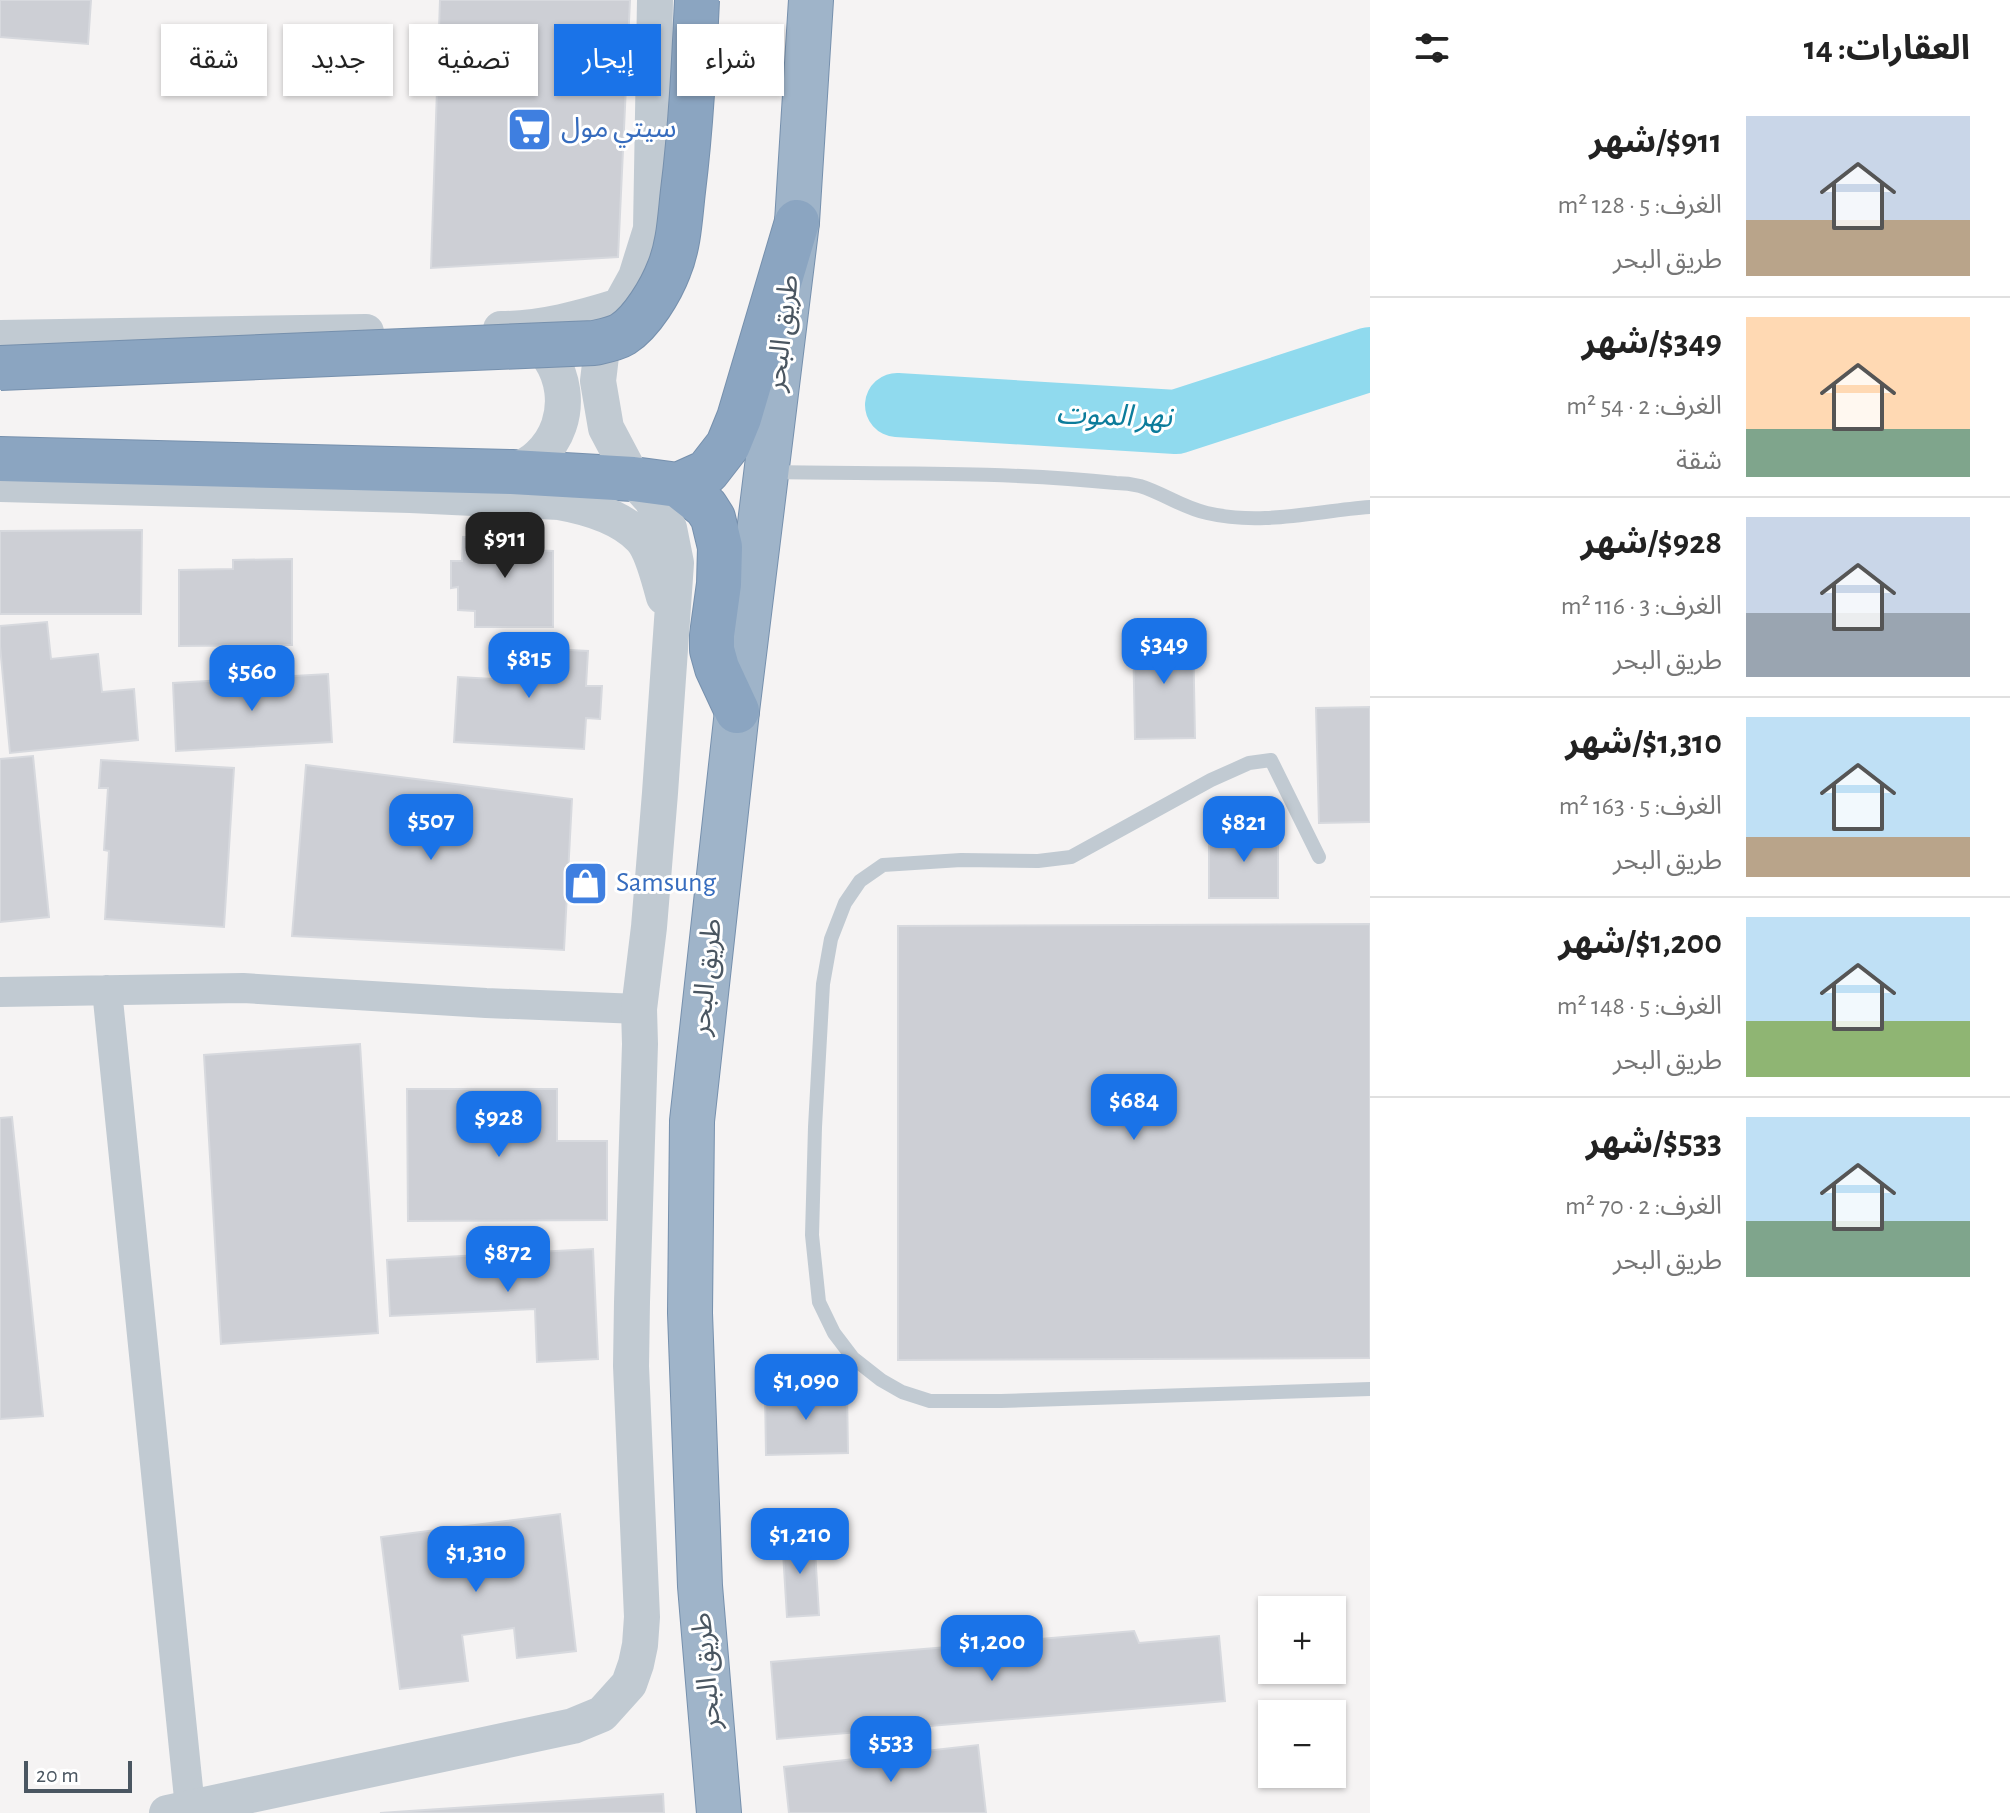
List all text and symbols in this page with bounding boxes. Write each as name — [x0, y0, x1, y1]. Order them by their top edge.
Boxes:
chip: شقة — [161, 24, 267, 96]
chip: جديد — [283, 24, 393, 96]
chip: تصفية — [409, 24, 538, 96]
chip: إيجار — [554, 24, 661, 96]
chip: شراء — [677, 24, 784, 96]
icon: filters — [1410, 26, 1454, 70]
text: العقارات: 14 — [1804, 32, 1970, 66]
supermarket icon: سيتي مول — [506, 105, 554, 153]
place label: سيتي مول — [561, 115, 676, 148]
text: $911/شهر — [1589, 125, 1722, 159]
icon: home — [1810, 148, 1906, 244]
text: الغرف: 5 · 128 m² — [1557, 192, 1722, 218]
text: طريق البحر — [1613, 247, 1722, 273]
street label: طريق البحر — [762, 273, 806, 394]
text: $349/شهر — [1582, 326, 1722, 360]
icon: home — [1810, 349, 1906, 445]
text: الغرف: 2 · 54 m² — [1566, 393, 1722, 419]
water label: نهر الموت — [1056, 399, 1175, 434]
text: شقة — [1676, 448, 1722, 474]
pin: $911 — [458, 512, 552, 580]
text: $911 — [484, 525, 526, 551]
text: $928/شهر — [1581, 526, 1722, 560]
icon: home — [1810, 549, 1906, 645]
text: الغرف: 3 · 116 m² — [1561, 593, 1722, 619]
pin: $349 — [1117, 618, 1211, 686]
text: $349 — [1140, 631, 1188, 657]
pin: $815 — [482, 632, 576, 700]
pin: $560 — [205, 645, 299, 713]
text: $815 — [506, 645, 552, 671]
text: طريق البحر — [1613, 648, 1722, 674]
text: $560 — [227, 658, 277, 684]
text: $1,310/شهر — [1565, 726, 1722, 760]
icon: home — [1810, 749, 1906, 845]
text: الغرف: 5 · 163 m² — [1559, 793, 1722, 819]
pin: $507 — [384, 794, 478, 862]
pin: $821 — [1197, 796, 1291, 864]
text: $507 — [407, 807, 455, 833]
text: $821 — [1221, 809, 1267, 835]
text: طريق البحر — [1613, 848, 1722, 874]
shop icon: Samsung — [561, 859, 609, 907]
place label: Samsung — [616, 869, 717, 897]
street label: طريق البحر — [687, 917, 729, 1038]
text: $1,200/شهر — [1559, 926, 1722, 960]
icon: home — [1810, 949, 1906, 1045]
text: الغرف: 5 · 148 m² — [1557, 993, 1722, 1019]
text: طريق البحر — [1613, 1048, 1722, 1074]
pin: $684 — [1087, 1074, 1181, 1142]
text: $684 — [1109, 1087, 1159, 1113]
pin: $928 — [452, 1091, 546, 1159]
text: $928 — [474, 1104, 524, 1130]
text: $533/شهر — [1586, 1126, 1722, 1160]
icon: home — [1810, 1149, 1906, 1245]
text: الغرف: 2 · 70 m² — [1565, 1193, 1722, 1219]
pin: $872 — [461, 1226, 555, 1294]
text: $872 — [484, 1239, 532, 1265]
text: طريق البحر — [1613, 1248, 1722, 1274]
pin: $1,090 — [741, 1354, 871, 1422]
text: $1,090 — [773, 1367, 839, 1393]
pin: $1,210 — [735, 1508, 865, 1576]
text: $1,210 — [769, 1521, 831, 1547]
pin: $1,310 — [411, 1526, 541, 1594]
text: $1,310 — [445, 1539, 507, 1565]
map controls — [1258, 1596, 1346, 1788]
button: + — [1258, 1596, 1346, 1684]
street label: طريق البحر — [688, 1611, 728, 1732]
pin: $1,200 — [927, 1615, 1057, 1683]
text: $1,200 — [959, 1628, 1025, 1654]
button: − — [1258, 1700, 1346, 1788]
pin: $533 — [844, 1716, 938, 1784]
text: $533 — [868, 1729, 914, 1755]
scale bar — [24, 1757, 132, 1793]
text: 20 m — [36, 1764, 79, 1786]

